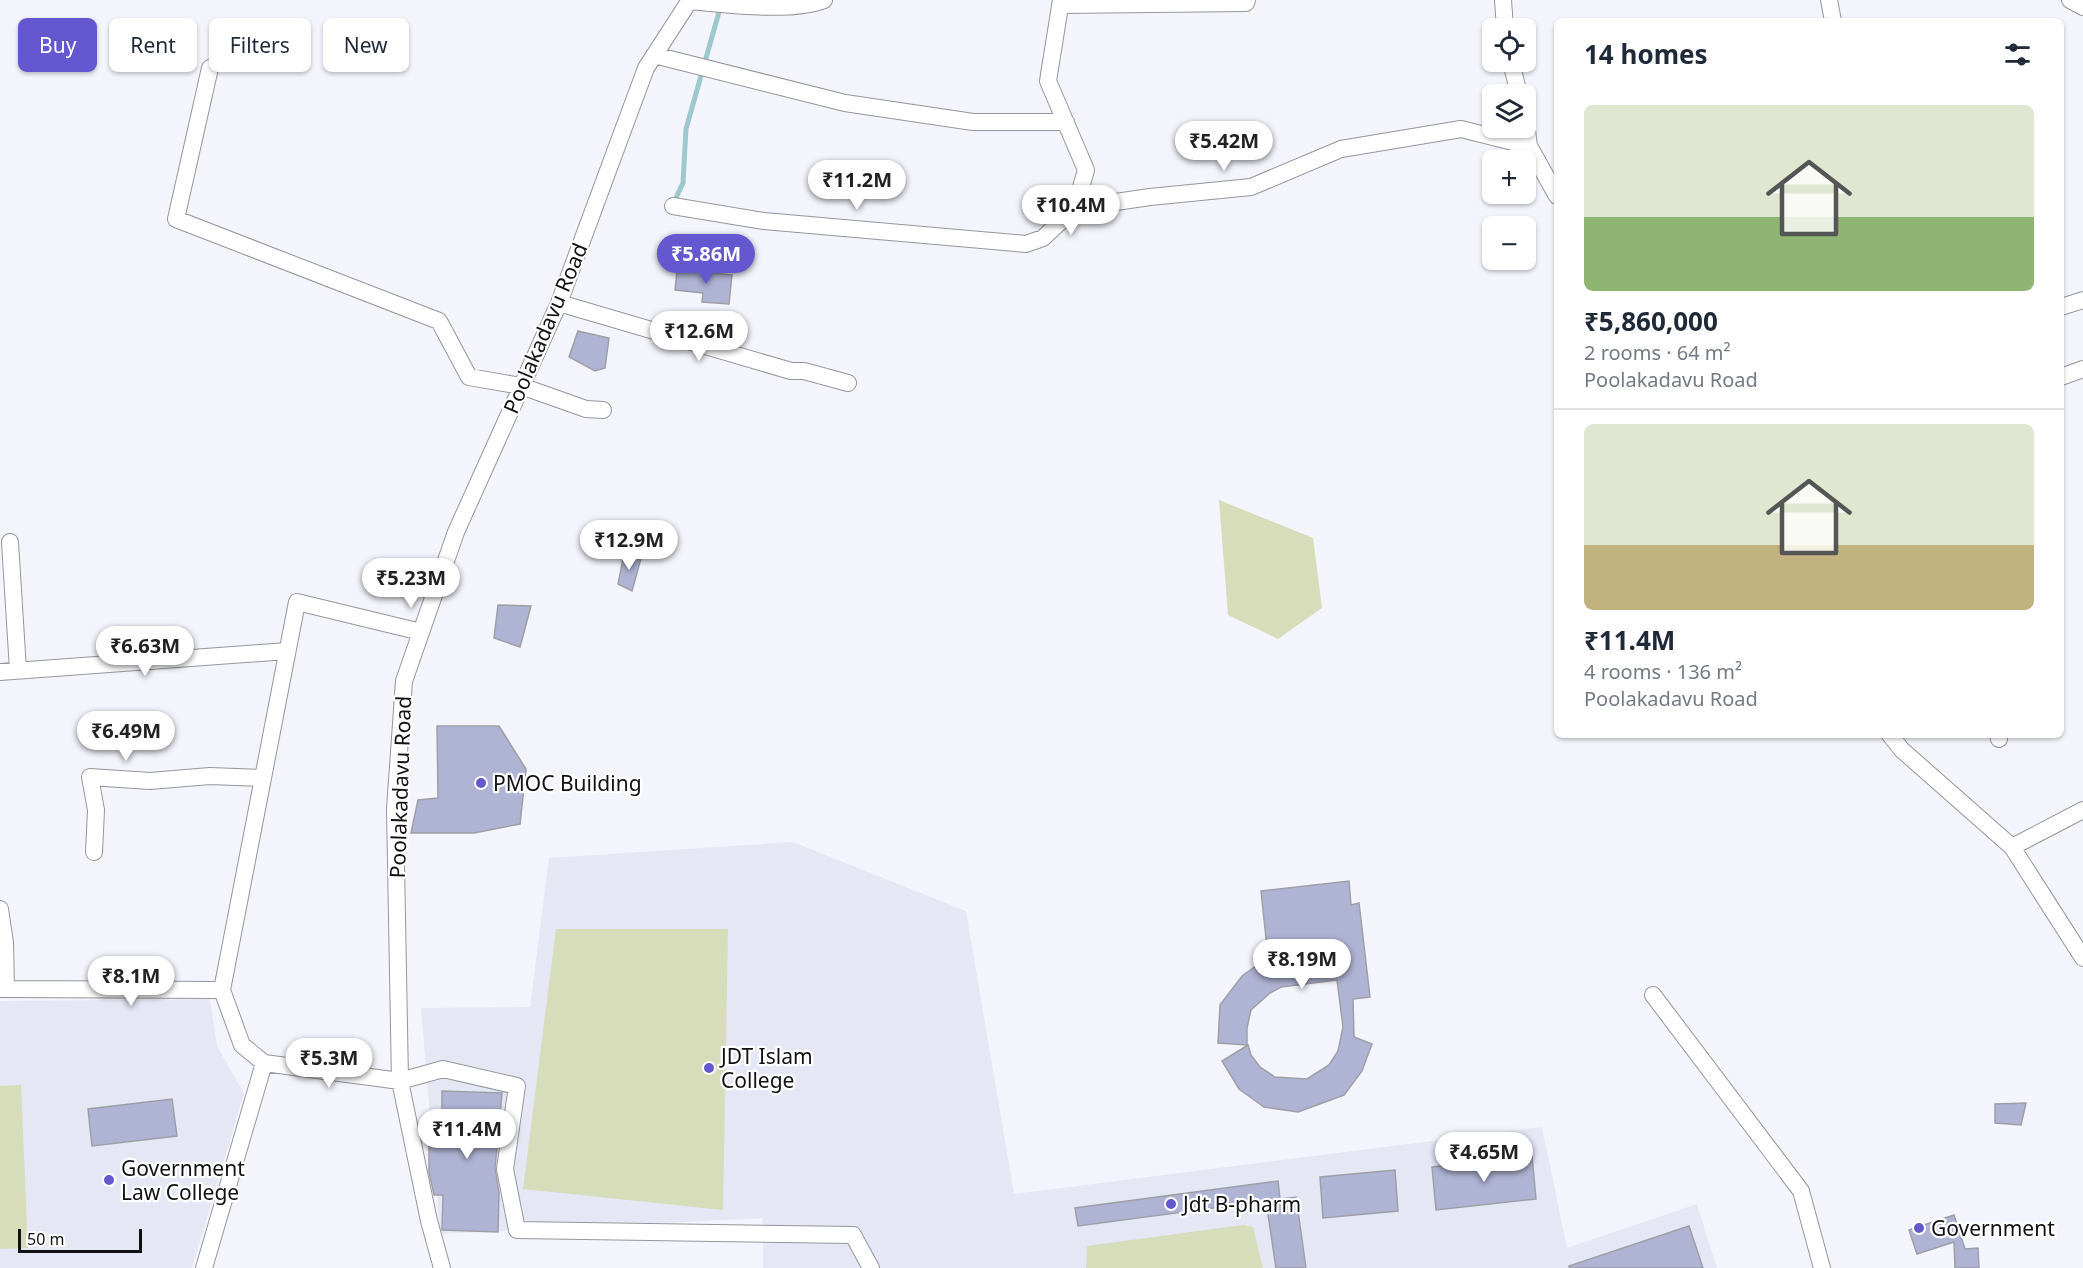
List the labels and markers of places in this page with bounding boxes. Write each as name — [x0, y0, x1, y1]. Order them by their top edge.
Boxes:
pin: ₹5.42M — [1175, 121, 1273, 172]
pin: ₹11.2M — [808, 160, 906, 211]
pin: ₹10.4M — [1022, 185, 1120, 236]
pin: ₹5.86M — [657, 234, 755, 285]
pin: ₹12.6M — [650, 311, 748, 362]
pin: ₹12.9M — [580, 520, 678, 571]
pin: ₹5.23M — [362, 558, 460, 609]
pin: ₹6.63M — [96, 626, 194, 677]
pin: ₹6.49M — [77, 711, 175, 762]
place label: PMOC Building — [493, 769, 642, 797]
marker: PMOC Building — [474, 776, 488, 790]
pin: ₹8.19M — [1253, 939, 1351, 990]
pin: ₹8.1M — [89, 956, 173, 1007]
pin: ₹5.3M — [287, 1038, 371, 1089]
place label: JDT Islam College — [719, 1042, 813, 1094]
marker: JDT Islam College — [702, 1061, 716, 1075]
pin: ₹11.4M — [418, 1109, 516, 1160]
pin: ₹4.65M — [1435, 1132, 1533, 1183]
place label: Government Law College — [121, 1154, 245, 1206]
marker: Government Law College — [102, 1173, 116, 1187]
place label: Jdt B-pharm — [1181, 1190, 1301, 1218]
marker: Jdt B-pharm — [1164, 1197, 1178, 1211]
place label: Government — [1931, 1214, 2055, 1242]
marker: Government — [1912, 1221, 1926, 1235]

